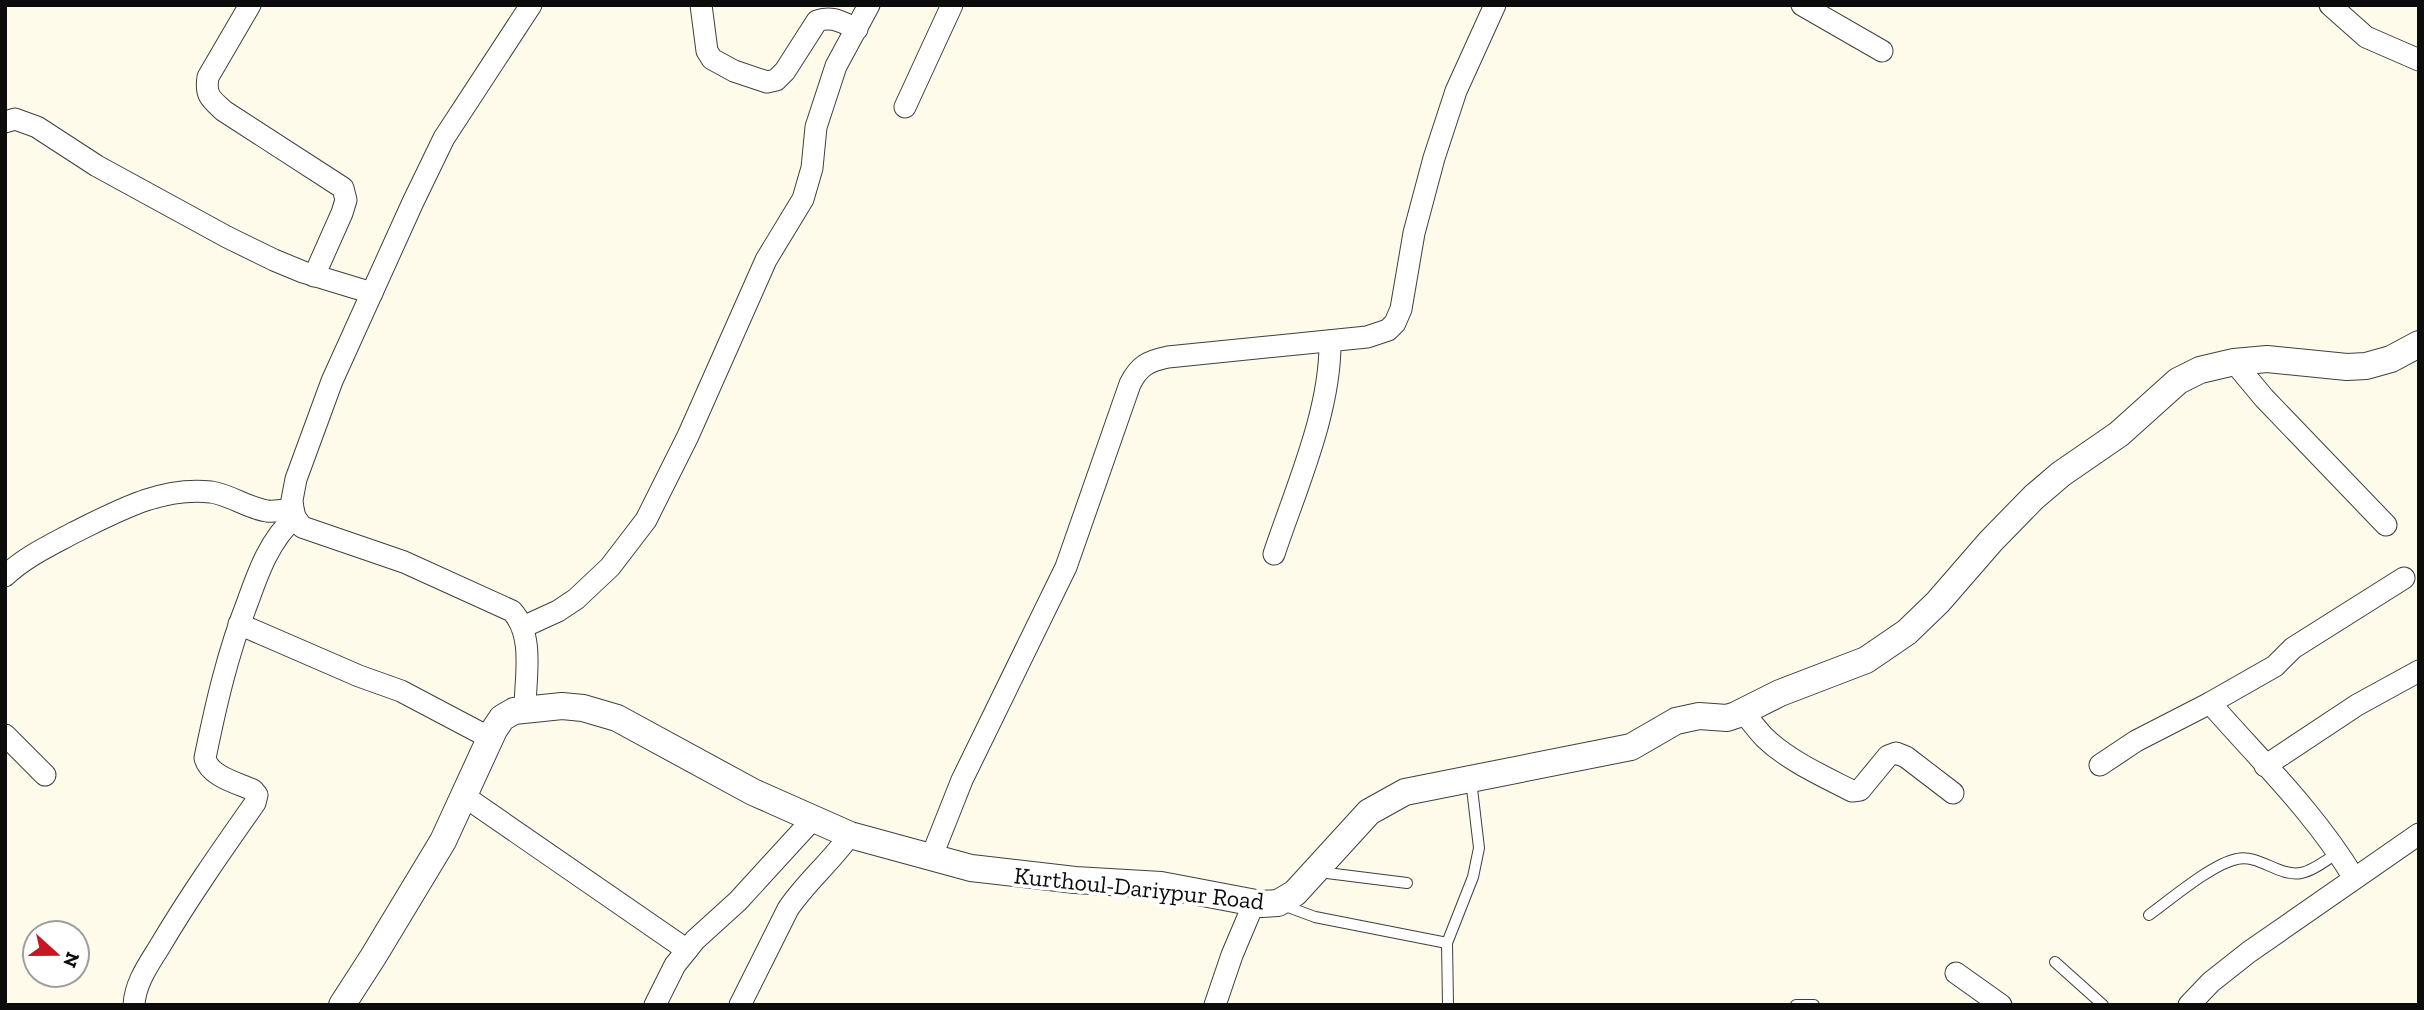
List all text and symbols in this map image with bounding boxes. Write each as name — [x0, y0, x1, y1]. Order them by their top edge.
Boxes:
street label: Kurthoul-Dariypur Road — [1013, 860, 1265, 916]
north arrow — [21, 919, 91, 989]
text: N — [58, 949, 85, 971]

